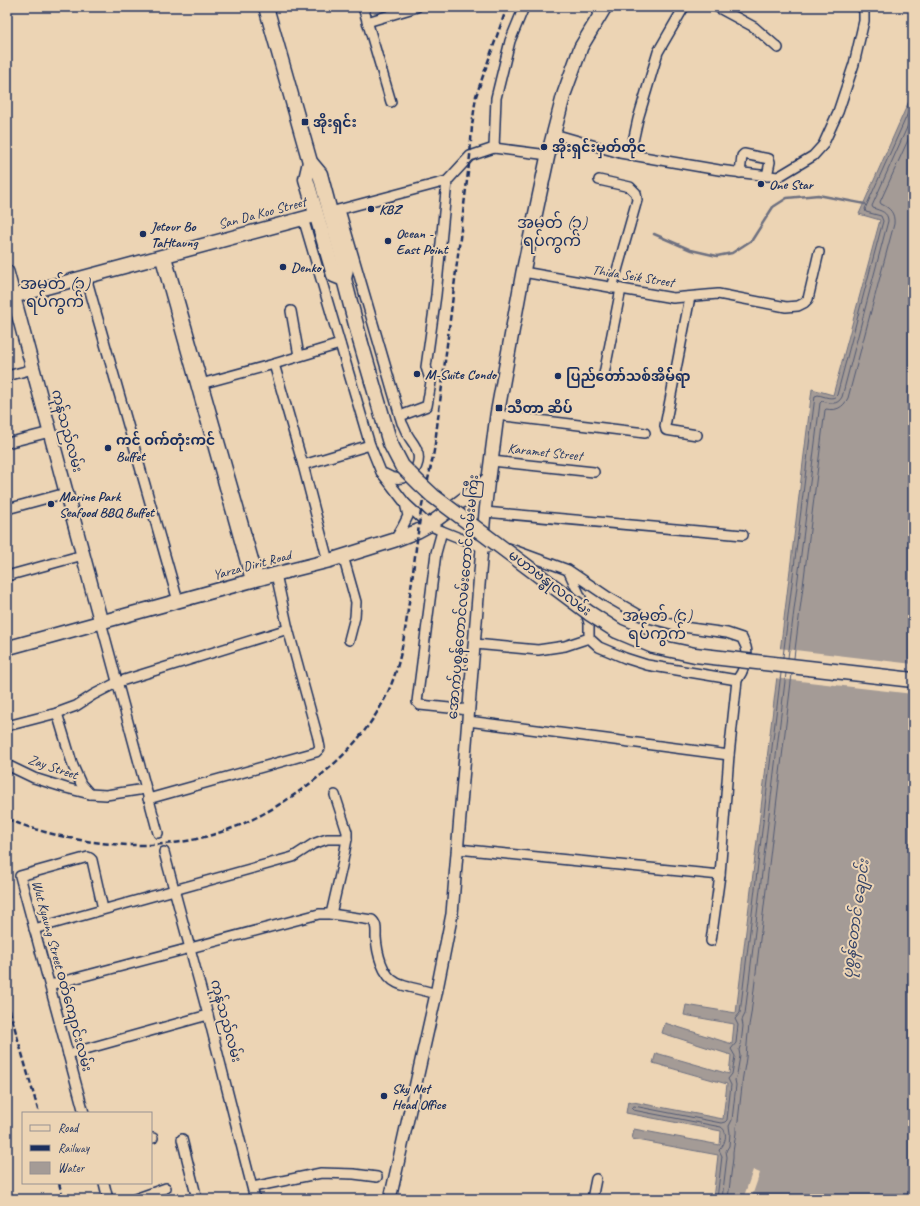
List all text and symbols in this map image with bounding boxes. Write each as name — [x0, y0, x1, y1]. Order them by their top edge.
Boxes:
place label: အိုးရှင်း — [313, 112, 357, 134]
marker: အိုးရှင်း — [300, 117, 310, 127]
place label: အိုးရှင်းမှတ်တိုင — [552, 137, 646, 159]
marker: အိုးရှင်းမှတ်တိုင — [539, 142, 549, 152]
place label: One Star — [769, 176, 815, 193]
marker: One Star — [756, 179, 766, 189]
street label: San Da Koo Street — [216, 193, 310, 233]
place label: KBZ — [379, 201, 403, 218]
marker: KBZ — [366, 204, 376, 214]
district label: အမှတ် (၃) ရပ်ကွက် — [517, 211, 588, 254]
place label: Jetour Bo TaHtaung — [150, 218, 198, 251]
place label: Ocean - East Point — [396, 225, 449, 258]
marker: Jetour Bo TaHtaung — [138, 229, 148, 239]
marker: Ocean - East Point — [383, 236, 393, 246]
place label: Denko — [291, 259, 323, 276]
street label: Thida Seik Street — [591, 261, 678, 291]
marker: Denko — [278, 262, 288, 272]
district label: အမှတ် (၃) ရပ်ကွက် — [20, 272, 91, 315]
place label: M-Suite Condo — [425, 366, 498, 383]
place label: ပြည်တော်သစ်အိမ််ရာ — [566, 366, 691, 388]
marker: M-Suite Condo — [412, 369, 422, 379]
marker: ပြည်တော်သစ်အိမ််ရာ — [553, 371, 563, 381]
street label: ကုန်သည်လမ်း — [45, 387, 88, 475]
place label: သီတာ ဆိပ် — [507, 398, 573, 417]
marker: သီတာ ဆိပ် — [494, 403, 504, 413]
place label: ကင် ဝက်တုံးကင် Buffet — [116, 430, 215, 465]
street label: Karamet Street — [507, 440, 585, 465]
marker: ကင် ဝက်တုံးကင် Buffet — [103, 443, 113, 453]
street label: အောက်ပုစွန်တောင်လမ်းတောင်လမ်းမကြီး — [442, 474, 485, 720]
place label: Marine Park Seafood BBQ Buffet — [59, 488, 155, 521]
marker: Marine Park Seafood BBQ Buffet — [46, 499, 56, 509]
street label: မဟာဗန္ဓုလလမ်း — [503, 545, 596, 622]
street label: Yarza Dirit Road — [211, 546, 295, 584]
district label: အမှတ် (၄) ရပ်ကွက် — [622, 604, 693, 647]
street label: Zay Street — [26, 751, 81, 784]
water label: ပုစွန်တောင် ချောင်း — [836, 857, 876, 980]
street label: Wut Kyaung Street ဝတ်ကျောင်းလမ်း — [25, 878, 98, 1074]
street label: ကုန်သည်လမ်း — [204, 977, 247, 1065]
place label: Sky Net Head Office — [392, 1080, 447, 1113]
marker: Sky Net Head Office — [379, 1091, 389, 1101]
legend — [22, 1112, 152, 1184]
text: Road — [58, 1120, 80, 1136]
text: Railway — [58, 1140, 90, 1156]
text: Water — [58, 1160, 86, 1176]

